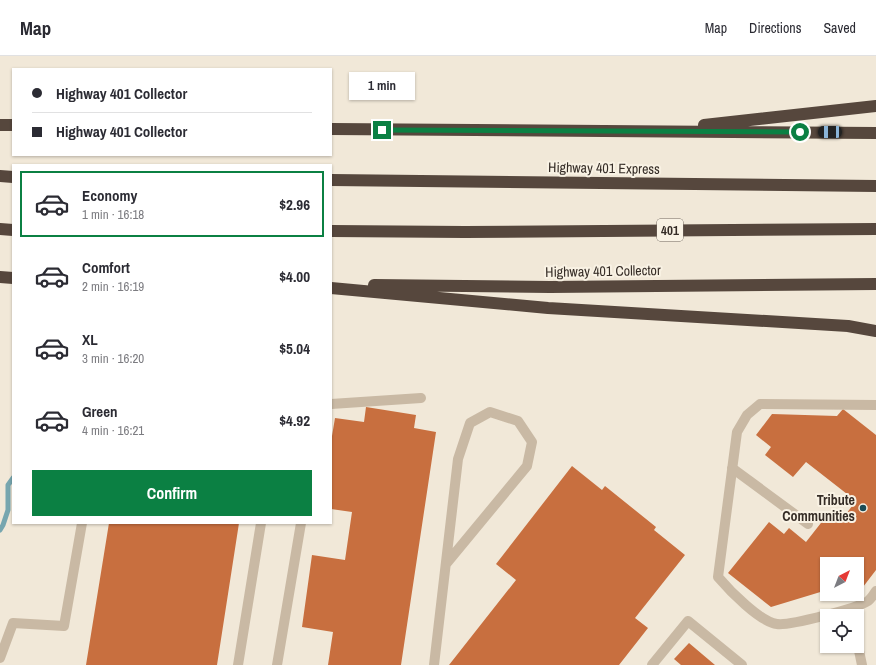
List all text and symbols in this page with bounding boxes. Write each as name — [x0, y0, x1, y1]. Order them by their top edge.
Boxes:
text: Map — [20, 15, 51, 41]
text: Map — [705, 19, 727, 37]
text: Directions — [749, 19, 801, 37]
text: Saved — [823, 19, 856, 37]
callout: 1 min — [349, 72, 415, 100]
text: 1 min — [368, 77, 396, 94]
text: Highway 401 Collector — [56, 83, 187, 104]
text: Highway 401 Collector — [56, 121, 187, 142]
route end — [373, 121, 391, 139]
route start — [791, 123, 809, 141]
car — [818, 126, 842, 138]
street label: Highway 401 Express — [548, 158, 660, 178]
text: Economy — [82, 185, 137, 206]
icon: car — [34, 186, 70, 222]
text: $2.96 — [279, 194, 310, 215]
text: 1 min · 16:18 — [82, 206, 144, 223]
road number: 401 — [657, 219, 683, 241]
text: Comfort — [82, 257, 130, 278]
icon: car — [34, 258, 70, 294]
street label: Highway 401 Collector — [545, 261, 661, 281]
text: $4.00 — [279, 266, 310, 287]
text: 2 min · 16:19 — [82, 278, 144, 295]
text: XL — [82, 329, 98, 350]
icon: car — [34, 330, 70, 366]
text: $5.04 — [279, 338, 310, 359]
text: 3 min · 16:20 — [82, 350, 144, 367]
text: Green — [82, 401, 118, 422]
icon: car — [34, 402, 70, 438]
text: $4.92 — [279, 410, 310, 431]
text: 4 min · 16:21 — [82, 422, 144, 439]
button: Confirm — [32, 470, 312, 516]
place label: Tribute Communities — [782, 491, 855, 525]
marker: Tribute Communities — [858, 503, 868, 513]
north arrow — [820, 557, 864, 601]
map controls — [820, 557, 864, 653]
button: locate — [820, 609, 864, 653]

